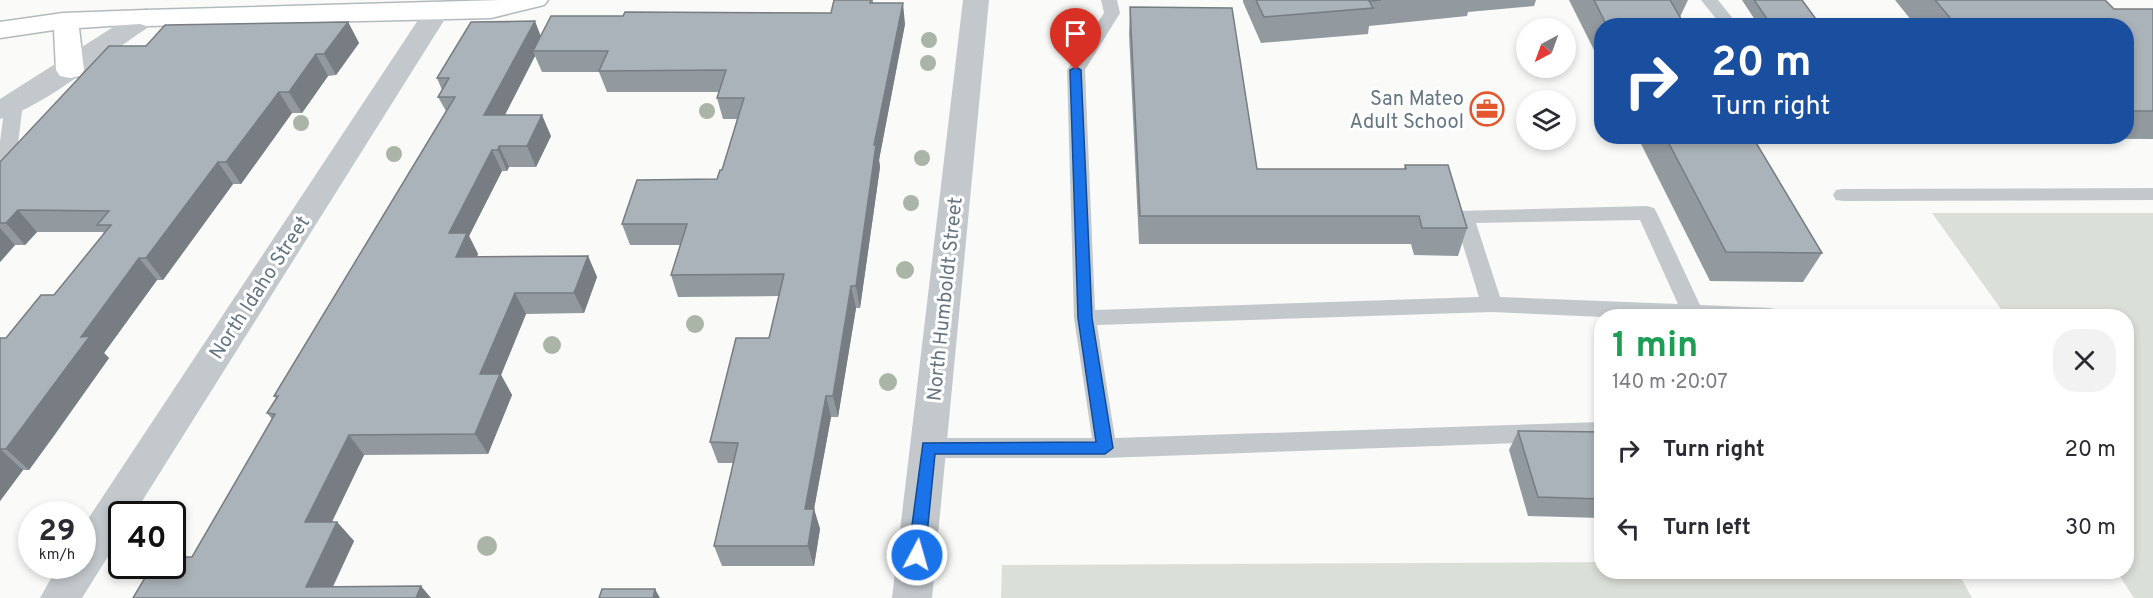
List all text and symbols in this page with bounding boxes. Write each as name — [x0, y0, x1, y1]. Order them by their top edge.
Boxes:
pin — [1050, 8, 1101, 70]
icon: arrive — [1059, 17, 1092, 50]
north arrow — [1516, 18, 1576, 78]
map controls — [1516, 18, 1576, 150]
text: 20 m — [1711, 38, 1812, 91]
icon: right — [1612, 42, 1690, 120]
place label: San Mateo Adult School — [1350, 87, 1464, 136]
button: layers — [1516, 90, 1576, 150]
text: Turn right — [1711, 90, 1830, 124]
office icon: San Mateo Adult School — [1469, 91, 1505, 127]
street label: North Humboldt Street — [922, 196, 970, 403]
street label: North Idaho Street — [204, 211, 317, 365]
text: 1 min — [1612, 324, 1698, 370]
button: close — [2053, 329, 2116, 392]
text: 140 m · 20:07 — [1612, 370, 1728, 396]
icon: right — [1612, 434, 1645, 467]
text: Turn right — [1663, 437, 1765, 464]
text: 20 m — [2065, 437, 2116, 464]
speed limit sign: 40 — [108, 501, 186, 579]
icon: left — [1612, 512, 1645, 545]
text: 29 — [39, 514, 75, 551]
text: Turn left — [1663, 515, 1751, 542]
text: 30 m — [2065, 515, 2116, 542]
position arrow — [885, 523, 949, 587]
text: km/h — [39, 546, 75, 565]

